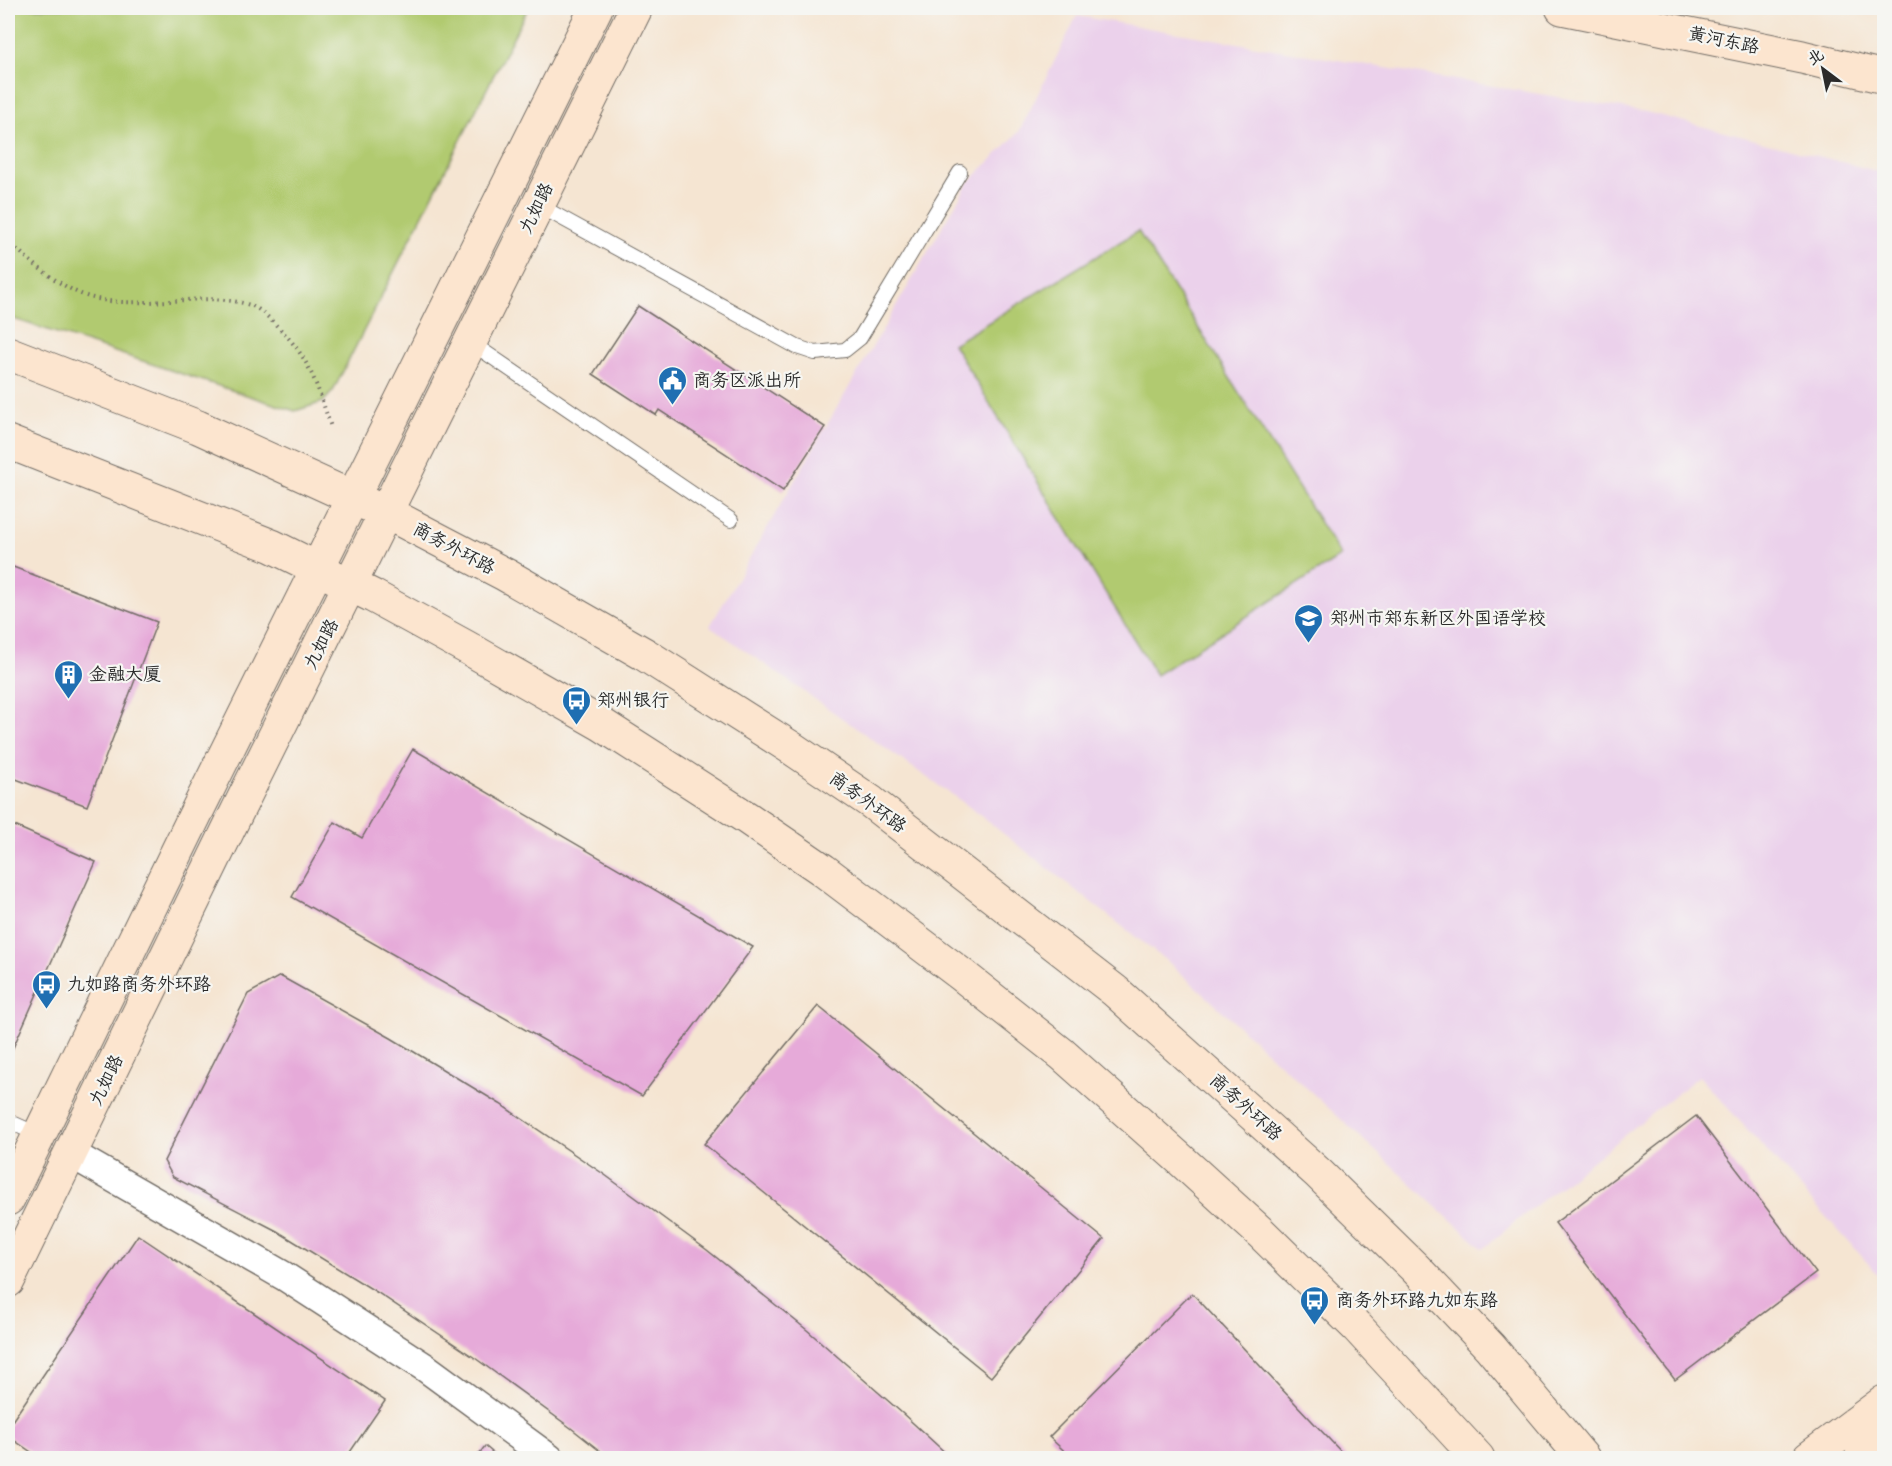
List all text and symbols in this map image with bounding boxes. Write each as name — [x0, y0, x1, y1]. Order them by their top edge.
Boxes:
street label: 黄河东路 — [1685, 17, 1763, 63]
north arrow — [1793, 39, 1853, 99]
text: 北 — [1801, 40, 1830, 73]
street label: 九如路 — [510, 177, 562, 239]
public building icon: 商务区派出所 — [656, 364, 688, 406]
place label: 商务区派出所 — [693, 364, 801, 396]
street label: 商务外环路 — [407, 513, 501, 583]
school or university icon: 郑州市郑东新区外国语学校 — [1293, 602, 1325, 644]
place label: 郑州市郑东新区外国语学校 — [1330, 602, 1546, 634]
street label: 九如路 — [294, 613, 348, 675]
building icon: 金融大厦 — [52, 658, 84, 700]
place label: 金融大厦 — [89, 658, 161, 690]
bus stop icon: 郑州银行 — [560, 684, 592, 726]
place label: 郑州银行 — [597, 684, 669, 716]
street label: 商务外环路 — [822, 763, 914, 841]
bus stop icon: 九如路商务外环路 — [30, 968, 62, 1010]
place label: 九如路商务外环路 — [67, 968, 211, 1000]
street label: 九如路 — [80, 1049, 132, 1111]
street label: 商务外环路 — [1202, 1065, 1290, 1149]
bus stop icon: 商务外环路九如东路 — [1299, 1284, 1331, 1326]
place label: 商务外环路九如东路 — [1336, 1284, 1498, 1316]

